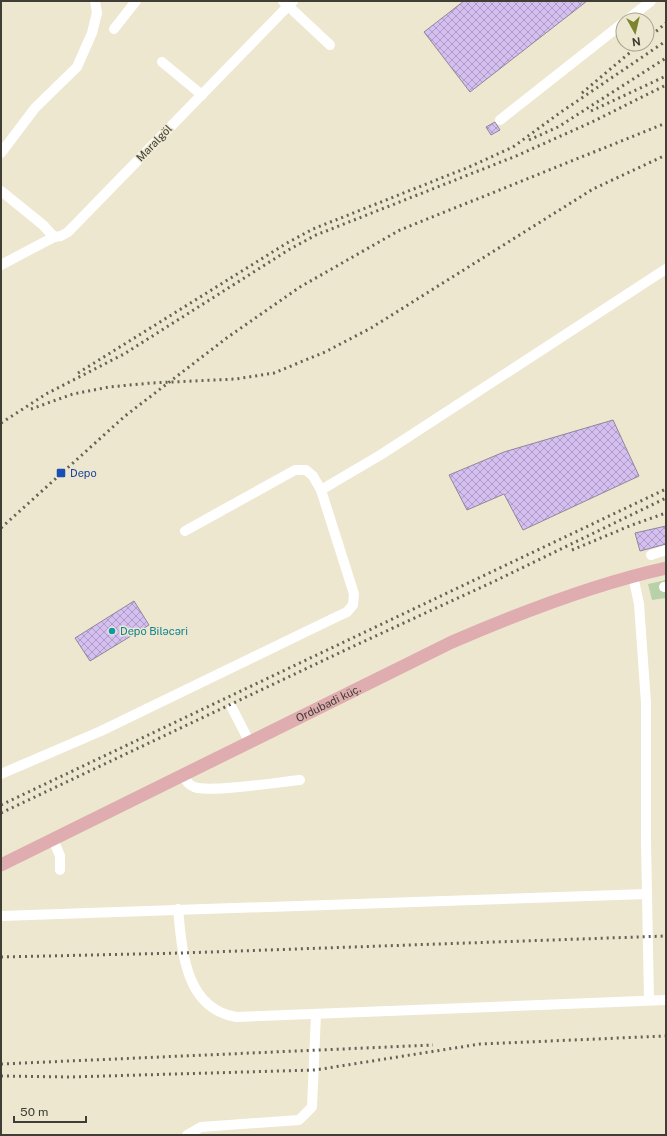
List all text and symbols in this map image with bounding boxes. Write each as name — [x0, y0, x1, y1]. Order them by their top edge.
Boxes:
north arrow — [615, 12, 655, 52]
text: N — [631, 35, 641, 48]
street label: Maralgöl — [134, 122, 174, 164]
marker: Depo — [55, 467, 67, 479]
place label: Depo — [70, 467, 97, 479]
place label: Depo Biləcəri — [120, 625, 188, 637]
marker: Depo Biləcəri — [107, 626, 117, 636]
street label: Ordubadi küç. — [294, 682, 363, 724]
scale bar — [14, 1098, 86, 1124]
text: 50 m — [20, 1105, 48, 1119]

